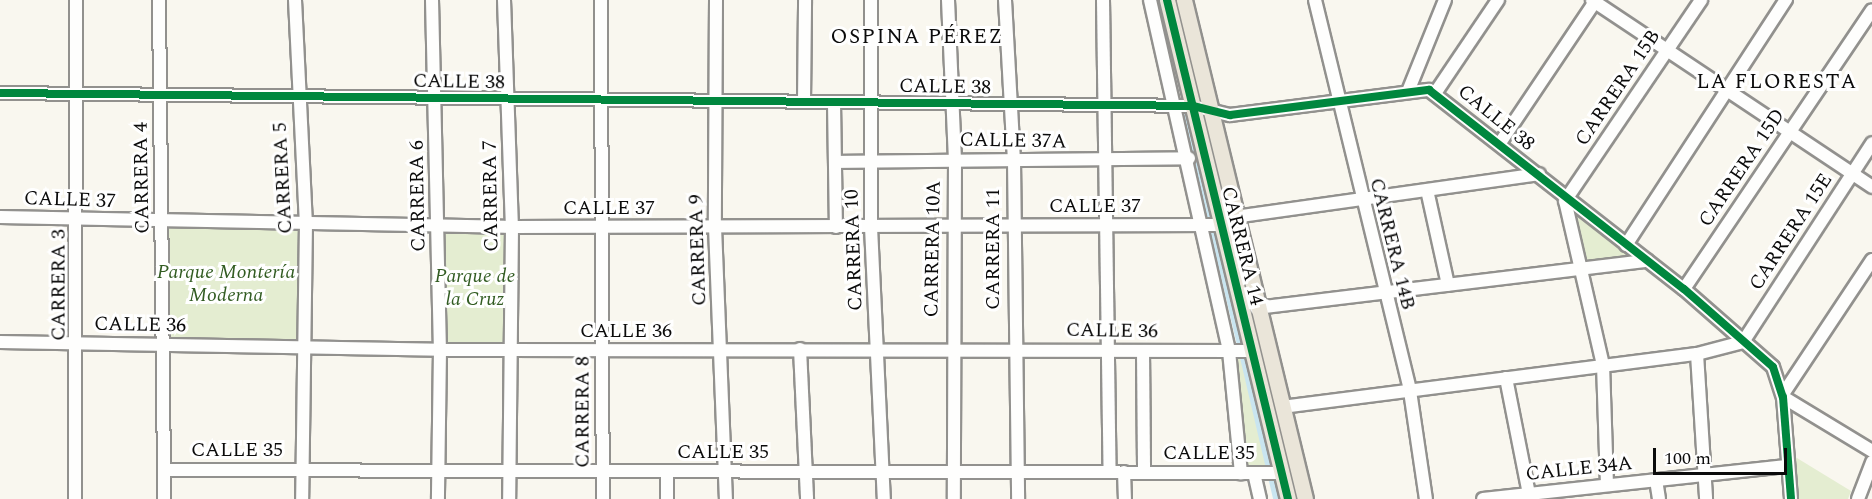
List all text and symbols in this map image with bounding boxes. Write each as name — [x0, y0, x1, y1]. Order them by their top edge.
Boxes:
district label: OSPINA PÉREZ — [830, 24, 1004, 50]
street label: CARRERA 15B — [1570, 25, 1666, 151]
street label: CALLE 38 — [413, 69, 505, 95]
district label: LA FLORESTA — [1696, 69, 1858, 95]
street label: CALLE 38 — [899, 74, 991, 100]
street label: CALLE 38 — [1453, 80, 1539, 156]
street label: CARRERA 15D — [1694, 104, 1790, 232]
street label: CARRERA 4 — [129, 122, 155, 234]
street label: CARRERA 5 — [268, 122, 298, 234]
street label: CALLE 37A — [959, 128, 1067, 154]
street label: CARRERA 6 — [405, 140, 431, 252]
street label: CARRERA 7 — [478, 140, 504, 252]
street label: CARRERA 15E — [1744, 169, 1838, 295]
street label: CARRERA 14B — [1364, 176, 1420, 312]
street label: CARRERA 10A — [920, 180, 946, 318]
street label: CARRERA 14 — [1216, 184, 1268, 308]
street label: CALLE 37 — [24, 186, 116, 214]
street label: CARRERA 11 — [981, 188, 1005, 310]
street label: CARRERA 10 — [840, 189, 868, 311]
street label: CARRERA 9 — [684, 194, 712, 306]
street label: CALLE 37 — [1049, 194, 1141, 218]
street label: CALLE 37 — [563, 196, 655, 220]
street label: CARRERA 3 — [47, 229, 71, 341]
park label: Parque Montería Moderna — [157, 261, 295, 308]
park label: Parque de la Cruz — [435, 264, 515, 311]
street label: CALLE 36 — [94, 312, 186, 338]
street label: CALLE 36 — [1066, 318, 1158, 344]
street label: CALLE 36 — [580, 319, 672, 343]
street label: CARRERA 8 — [571, 356, 595, 468]
scale bar — [1656, 436, 1790, 474]
street label: CALLE 35 — [191, 438, 283, 462]
street label: CALLE 35 — [677, 440, 769, 464]
street label: CALLE 35 — [1163, 441, 1255, 465]
text: 100 m — [1664, 445, 1711, 472]
street label: CALLE 34A — [1525, 451, 1633, 487]

